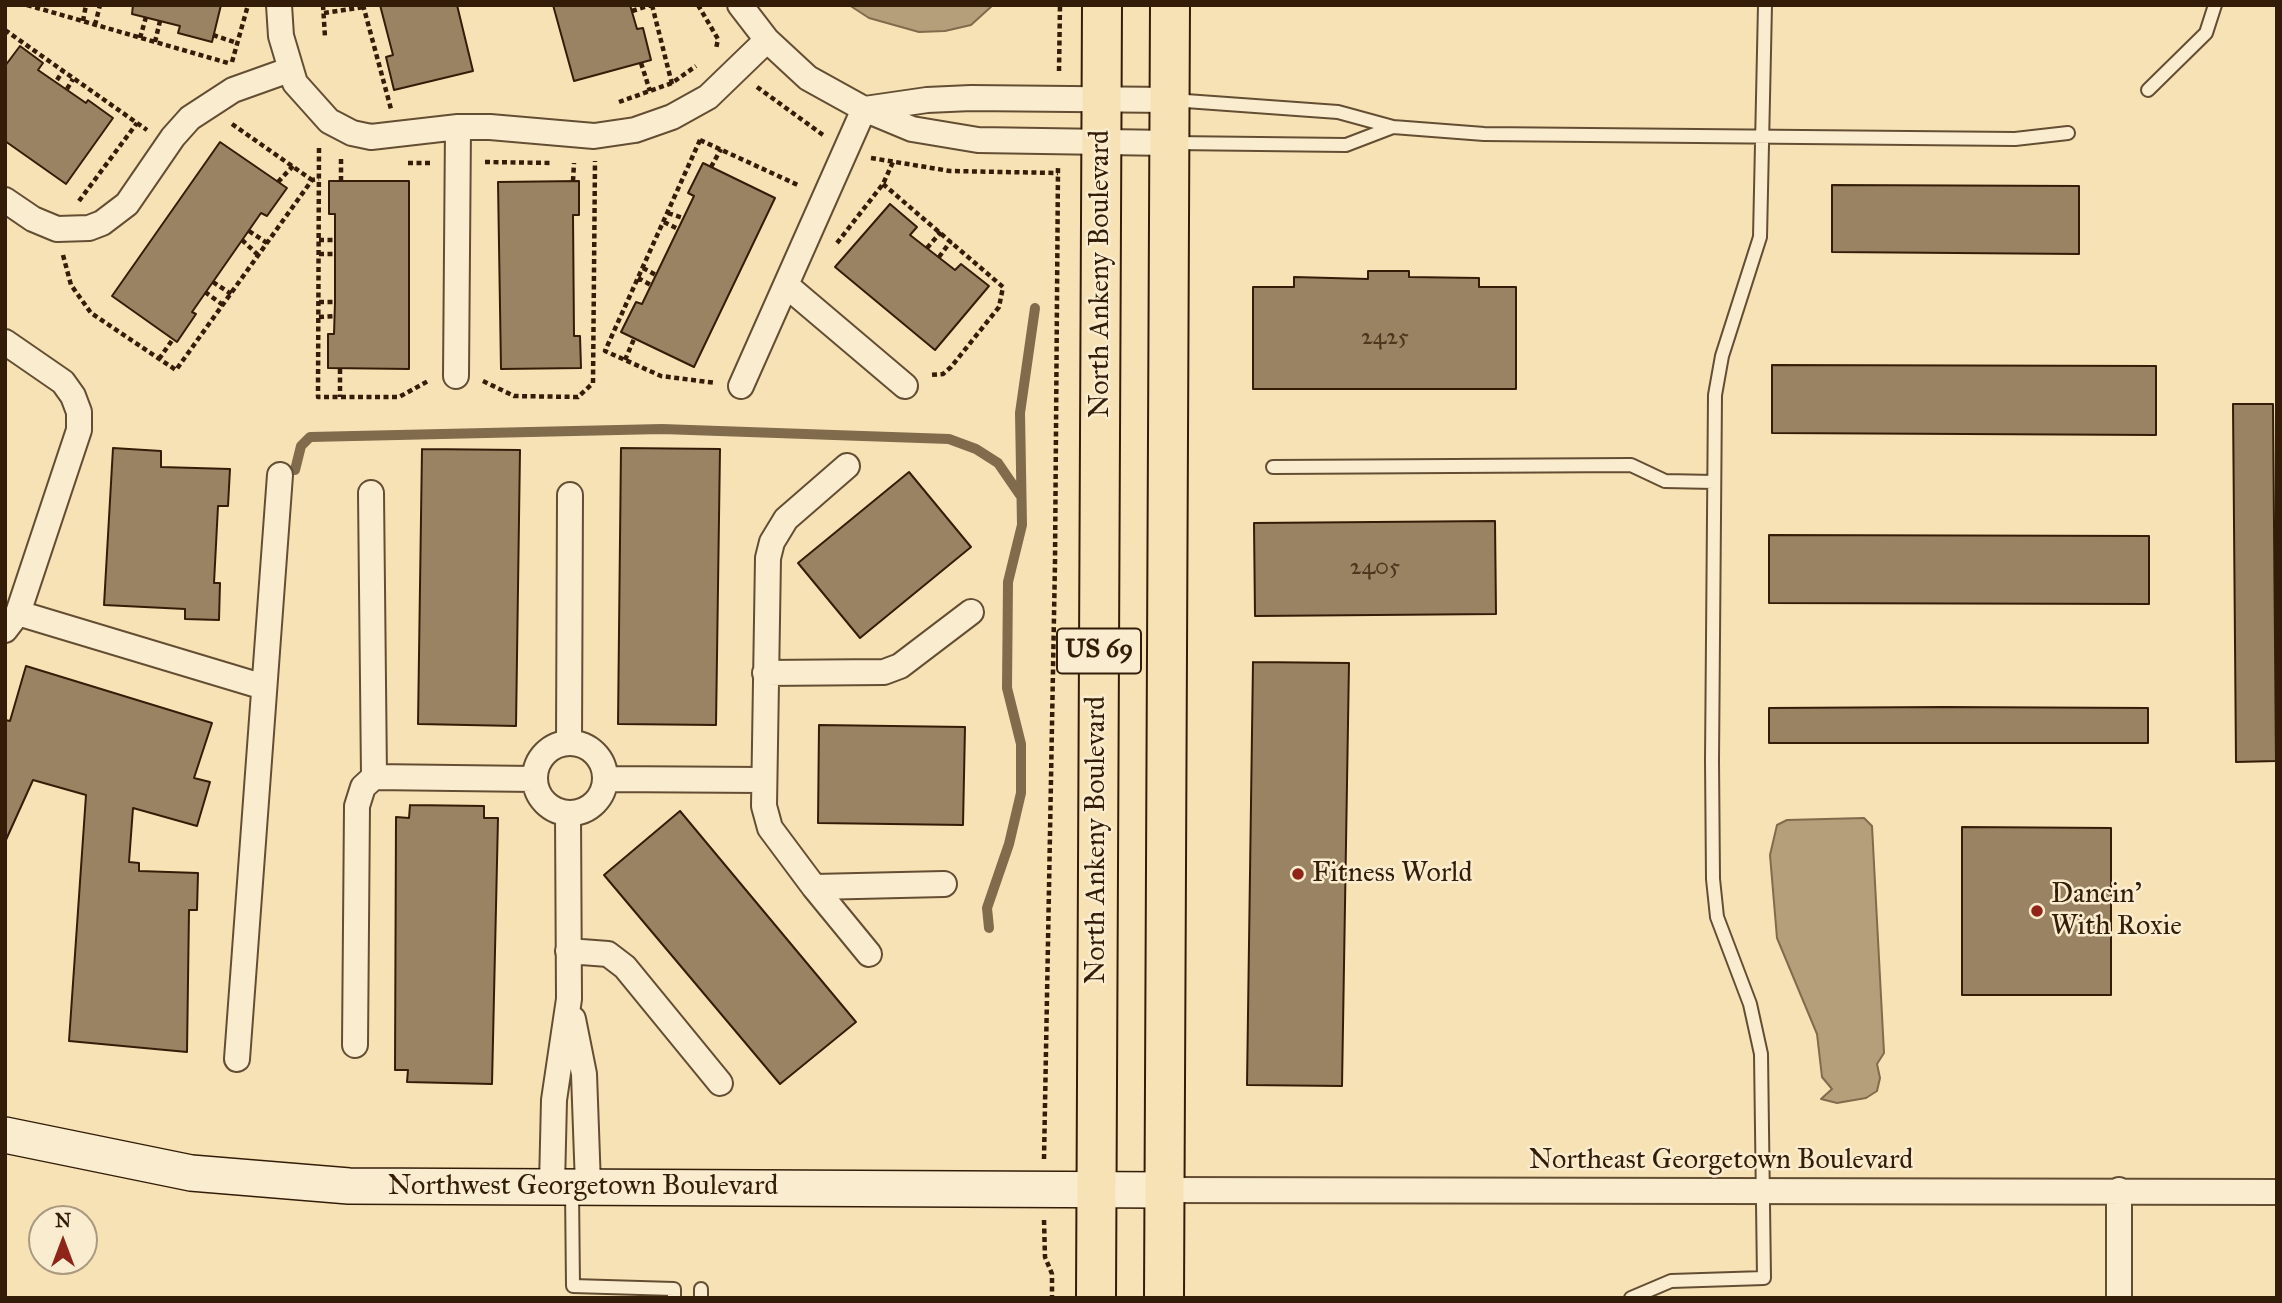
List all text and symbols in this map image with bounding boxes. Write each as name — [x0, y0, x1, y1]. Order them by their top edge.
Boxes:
street label: North Ankeny Boulevard — [1084, 130, 1118, 418]
house number: 2425 — [1361, 324, 1409, 352]
house number: 2405 — [1350, 554, 1400, 582]
road number: US 69 — [1057, 628, 1141, 674]
street label: North Ankeny Boulevard — [1080, 696, 1114, 984]
place label: Fitness World — [1312, 857, 1473, 891]
marker: Fitness World — [1290, 866, 1306, 882]
place label: Dancin' With Roxie — [2051, 878, 2182, 944]
marker: Dancin' With Roxie — [2029, 903, 2045, 919]
street label: Northeast Georgetown Boulevard — [1529, 1144, 1913, 1178]
street label: Northwest Georgetown Boulevard — [388, 1170, 778, 1204]
north arrow — [28, 1205, 98, 1275]
text: N — [55, 1209, 71, 1232]

